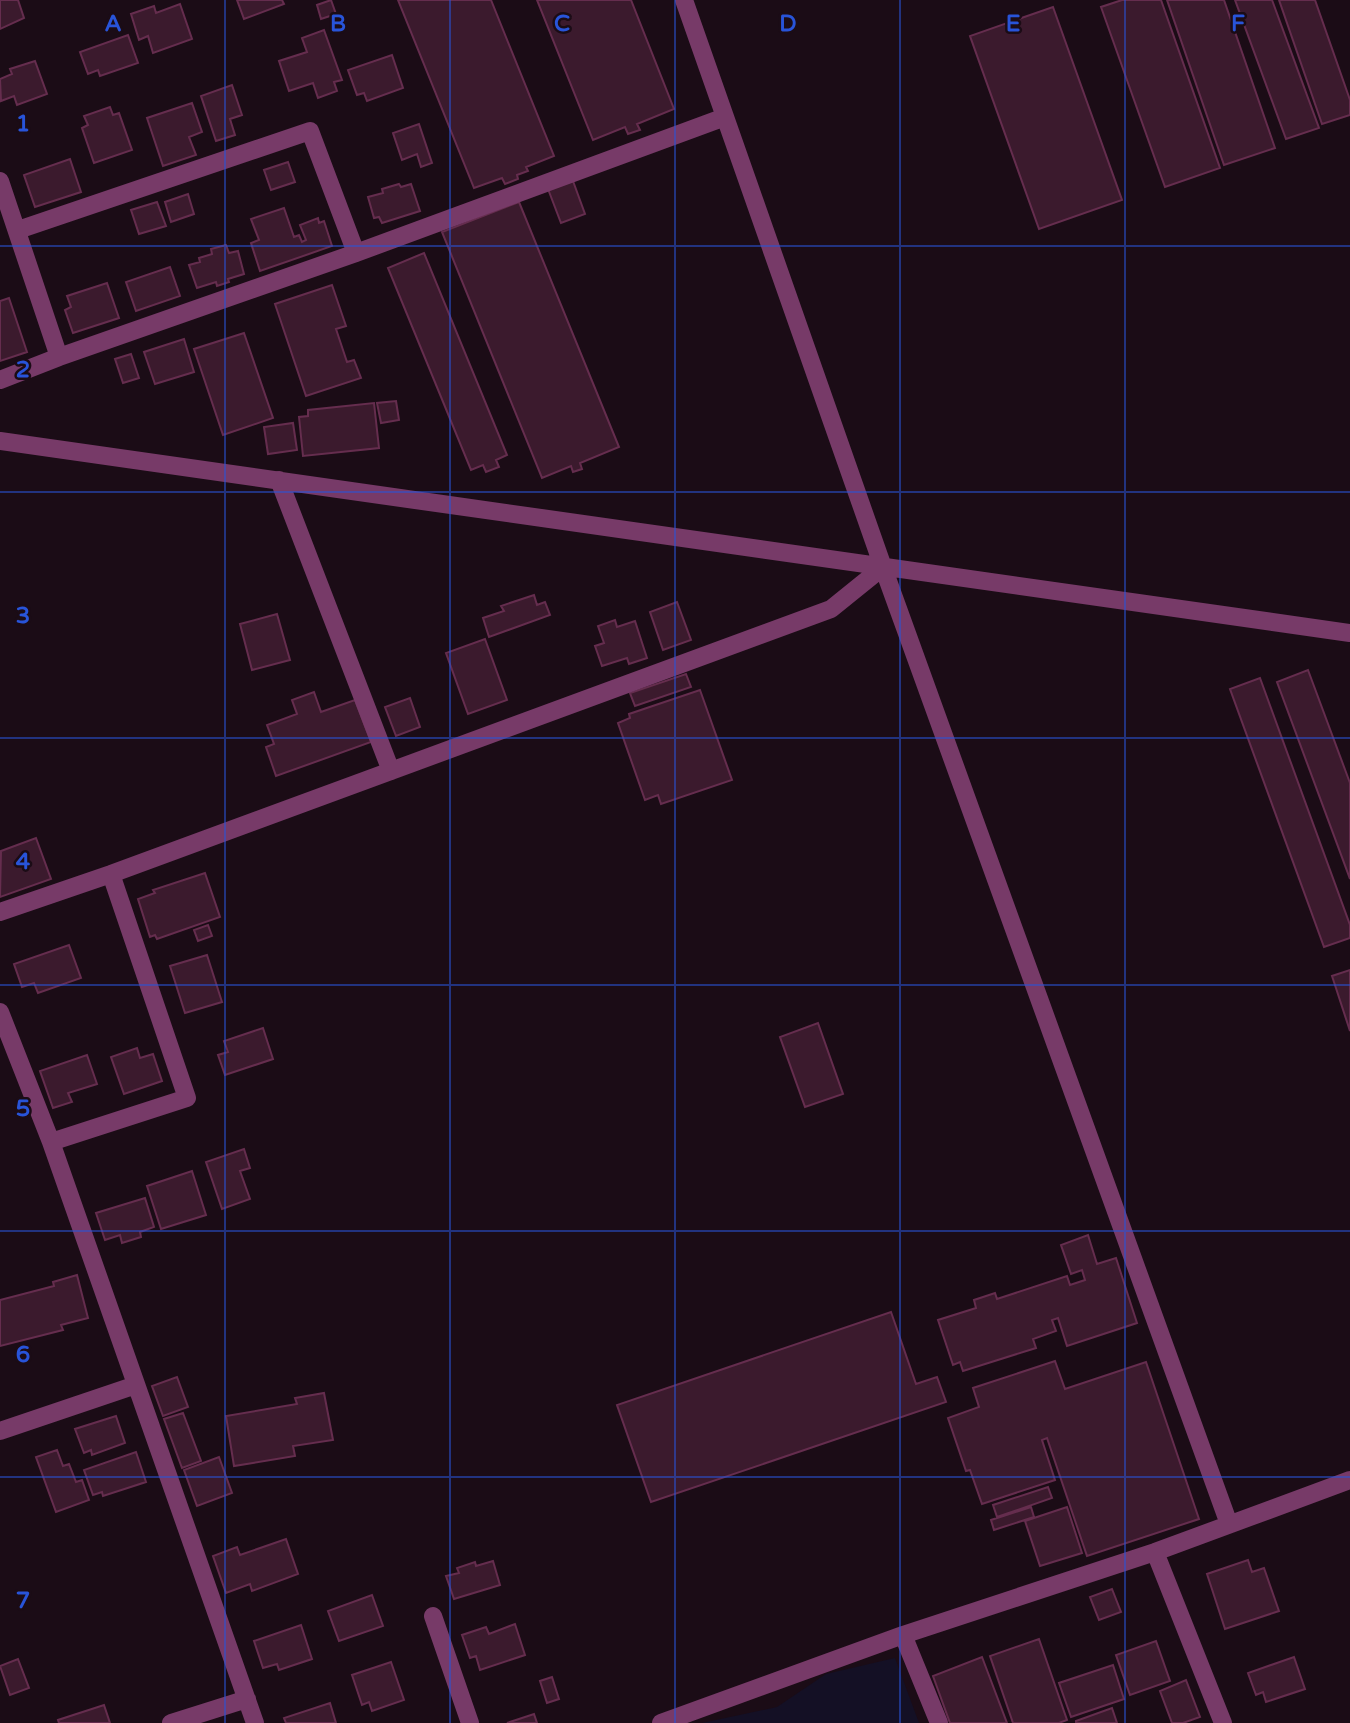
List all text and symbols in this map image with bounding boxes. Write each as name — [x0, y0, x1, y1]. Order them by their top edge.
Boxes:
text: A — [104, 10, 122, 38]
text: B — [330, 10, 346, 38]
text: C — [554, 10, 570, 38]
text: D — [779, 10, 797, 38]
text: E — [1006, 10, 1020, 38]
text: F — [1231, 10, 1245, 38]
text: 1 — [16, 110, 30, 138]
text: 2 — [16, 356, 30, 384]
text: 3 — [16, 602, 30, 630]
text: 4 — [16, 848, 31, 876]
text: 5 — [16, 1095, 30, 1123]
text: 6 — [16, 1341, 30, 1369]
text: 7 — [16, 1587, 30, 1615]

